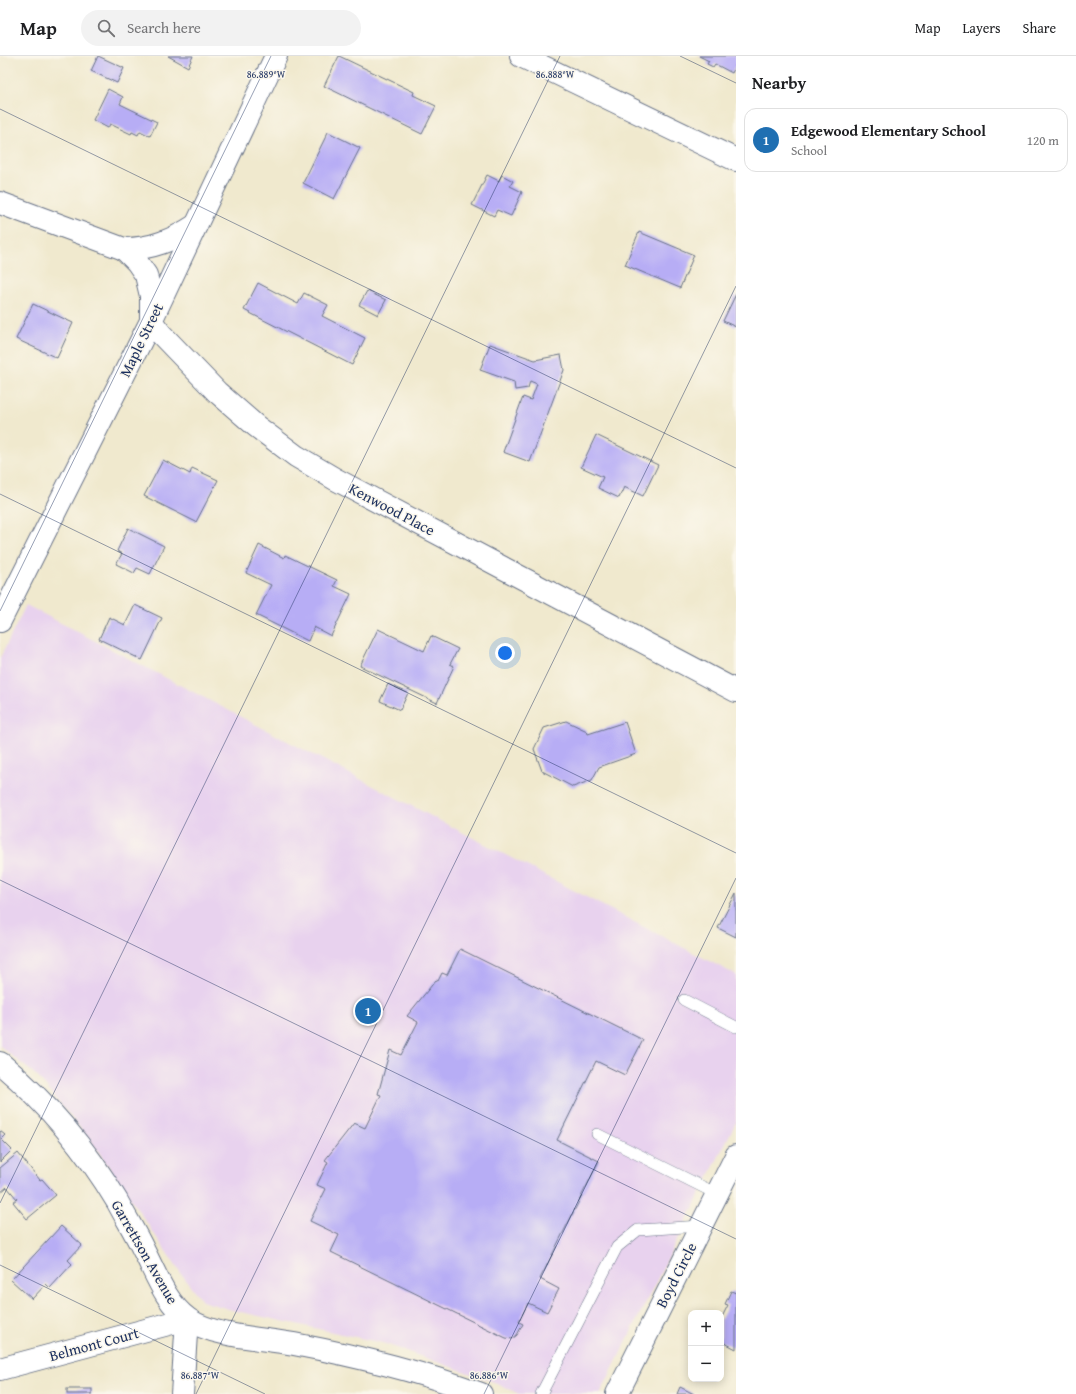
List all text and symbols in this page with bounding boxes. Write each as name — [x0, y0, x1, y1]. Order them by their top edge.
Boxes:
search box — [81, 10, 361, 46]
text: Map — [20, 14, 57, 42]
icon: search — [95, 17, 117, 39]
text: Search here — [127, 17, 201, 38]
text: Map — [915, 18, 941, 38]
text: Layers — [963, 18, 1001, 38]
text: Share — [1023, 18, 1056, 38]
text: 86.889°W — [247, 67, 286, 82]
text: 86.888°W — [536, 67, 575, 82]
text: Nearby — [752, 70, 806, 95]
text: Edgewood Elementary School — [791, 120, 986, 141]
text: 1 — [763, 131, 769, 150]
text: 120 m — [1027, 131, 1059, 150]
text: School — [791, 141, 827, 160]
street label: Maple Street — [114, 299, 168, 381]
street label: Kenwood Place — [345, 478, 439, 540]
your location — [495, 643, 515, 663]
pin: 1 — [355, 996, 381, 1026]
street label: Garrettson Avenue — [107, 1196, 183, 1308]
street label: Boyd Circle — [651, 1239, 701, 1311]
map controls — [688, 1310, 724, 1382]
button: + — [688, 1310, 724, 1346]
street label: Belmont Court — [47, 1322, 142, 1366]
button: − — [688, 1346, 724, 1382]
text: 86.887°W — [181, 1368, 220, 1383]
text: 86.886°W — [470, 1368, 509, 1383]

